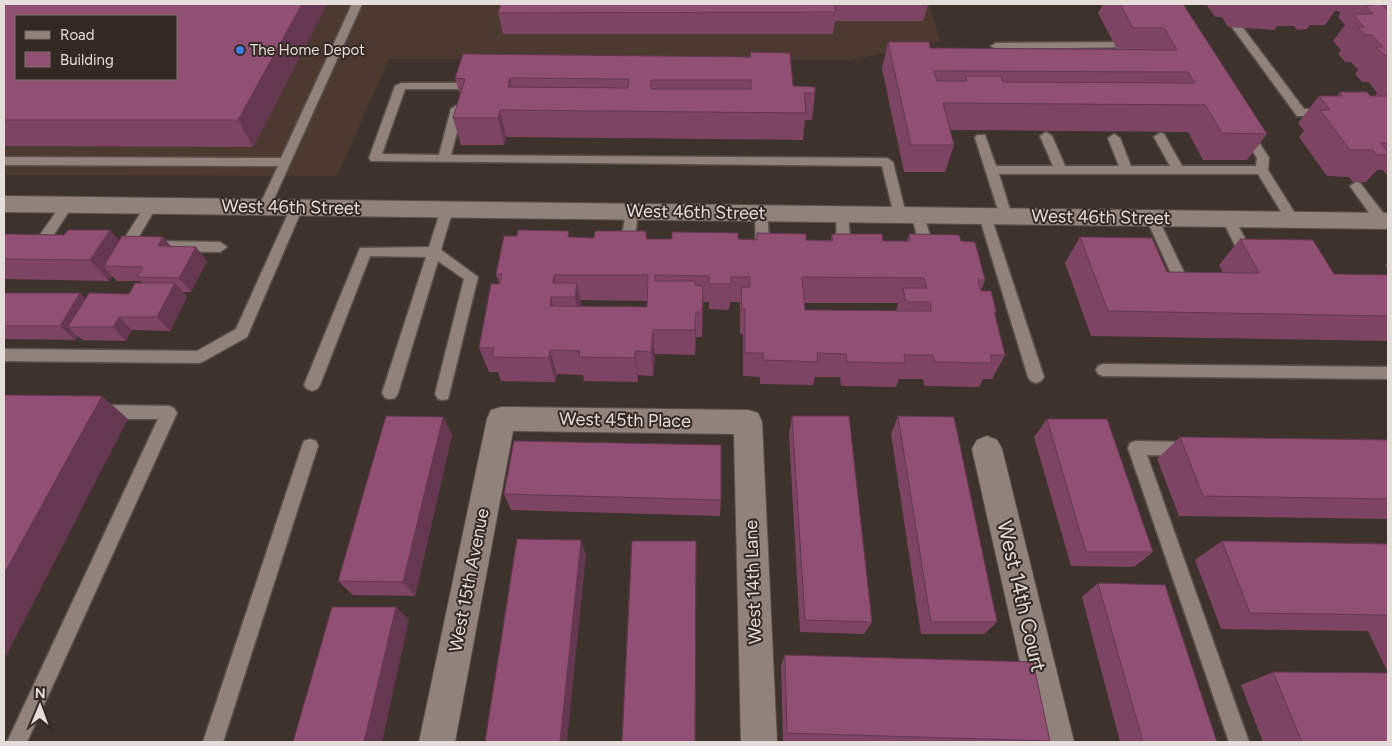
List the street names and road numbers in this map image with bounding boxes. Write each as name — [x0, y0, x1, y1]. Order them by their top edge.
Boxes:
street label: West 46th Street — [221, 195, 361, 219]
street label: West 46th Street — [626, 200, 766, 224]
street label: West 46th Street — [1031, 205, 1171, 229]
street label: West 45th Place — [559, 408, 691, 432]
street label: West 15th Avenue — [444, 506, 494, 654]
street label: West 14th Court — [992, 518, 1052, 674]
street label: West 14th Lane — [740, 519, 766, 645]

